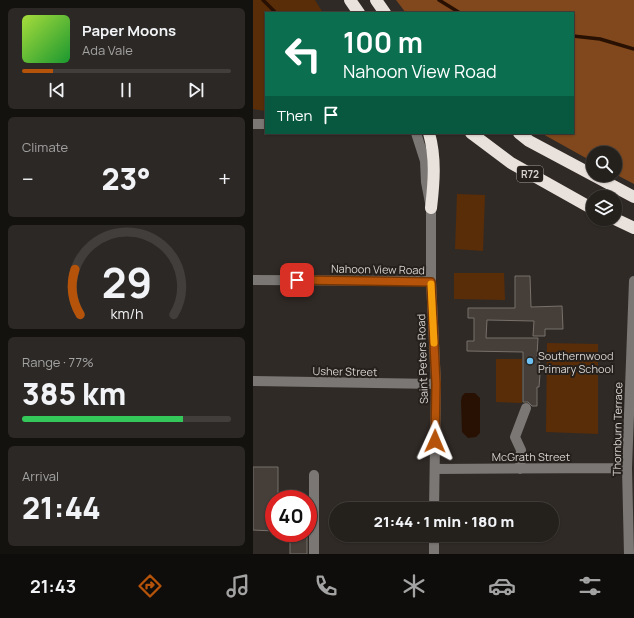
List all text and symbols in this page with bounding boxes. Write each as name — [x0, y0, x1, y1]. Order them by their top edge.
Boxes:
text: Paper Moons — [82, 20, 176, 41]
text: 100 m — [343, 23, 423, 61]
icon: left — [277, 28, 329, 80]
text: Ada Vale — [82, 41, 133, 59]
text: Nahoon View Road — [343, 59, 497, 83]
icon: previous — [46, 79, 68, 101]
icon: pause — [115, 79, 137, 101]
icon: next — [185, 79, 207, 101]
icon: arrive — [320, 104, 342, 126]
text: Then — [277, 105, 312, 126]
text: Climate — [22, 138, 68, 156]
map controls — [586, 146, 622, 226]
button: search — [586, 146, 622, 182]
text: 23° — [101, 158, 151, 199]
text: − — [22, 164, 34, 194]
text: + — [218, 164, 231, 194]
road number: R72 — [517, 166, 543, 182]
button: layers — [586, 190, 622, 226]
text: 29 — [101, 254, 152, 310]
street label: Nahoon View Road — [331, 261, 425, 277]
pin — [280, 263, 314, 297]
icon: arrive — [286, 269, 308, 291]
text: km/h — [110, 304, 143, 323]
street label: Saint Peters Road — [413, 314, 431, 404]
place label: Southernwood Primary School — [538, 348, 614, 376]
text: Range · 77% — [22, 353, 94, 371]
marker: Southernwood Primary School — [525, 356, 535, 366]
street label: Usher Street — [312, 363, 378, 379]
text: 385 km — [22, 373, 126, 414]
street label: Thornburn Terrace — [609, 381, 625, 476]
position arrow — [414, 420, 456, 462]
street label: McGrath Street — [492, 449, 570, 464]
text: Arrival — [22, 467, 59, 485]
text: 21:44 — [22, 487, 101, 528]
speed limit sign: 40 — [265, 490, 317, 542]
text: 21:44 · 1 min · 180 m — [374, 511, 514, 532]
icon: directions — [136, 572, 164, 600]
icon: music — [224, 572, 252, 600]
icon: phone — [312, 572, 340, 600]
icon: climate — [400, 572, 428, 600]
icon: car — [488, 572, 516, 600]
icon: filters — [576, 572, 604, 600]
text: 21:43 — [30, 574, 76, 598]

